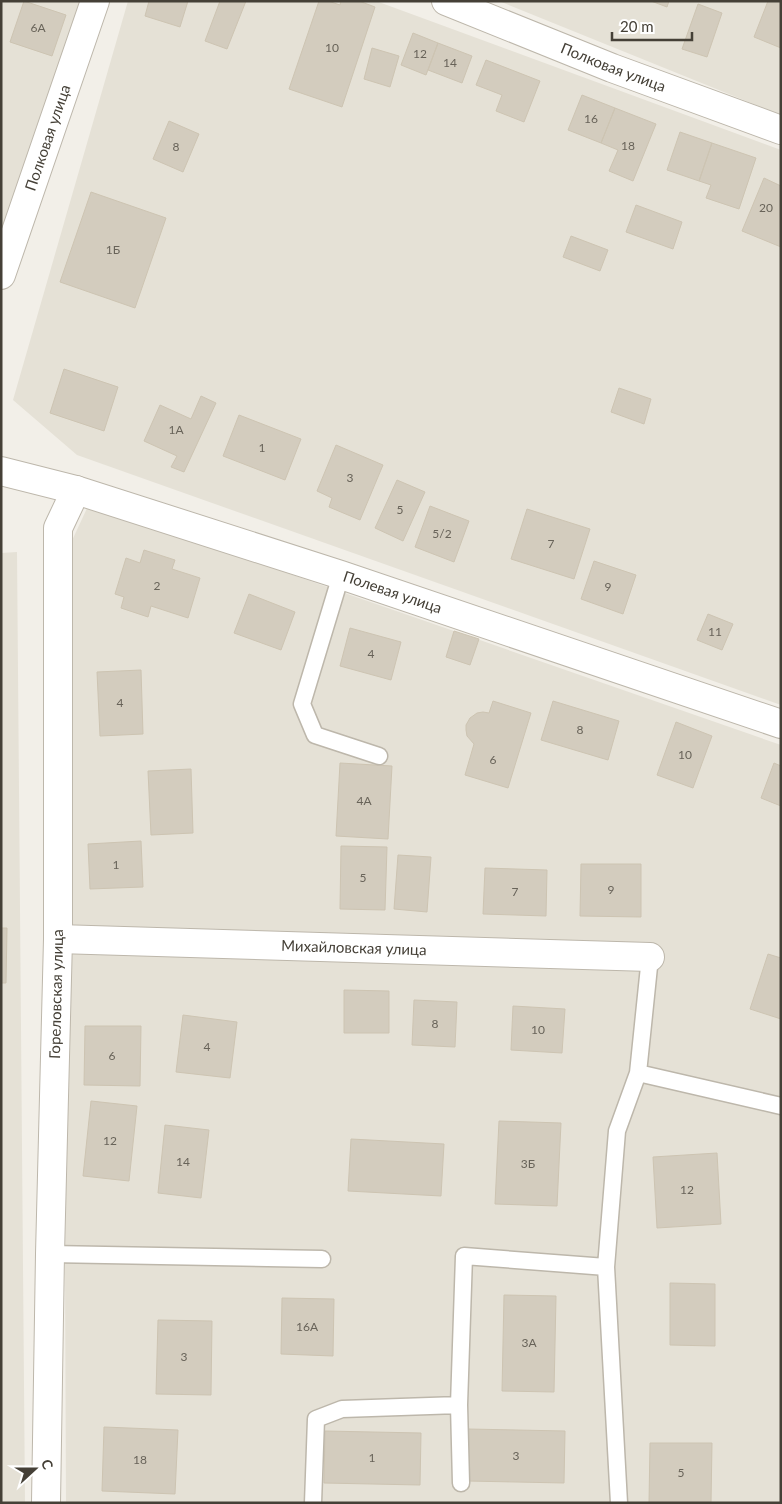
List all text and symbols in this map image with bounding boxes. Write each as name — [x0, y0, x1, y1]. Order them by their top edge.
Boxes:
scale bar — [612, 10, 692, 42]
text: 20 m — [620, 17, 654, 35]
house number: 6А — [30, 20, 46, 35]
street label: Полковая улица — [558, 38, 668, 95]
house number: 10 — [325, 40, 339, 55]
house number: 12 — [413, 46, 427, 61]
house number: 14 — [443, 55, 457, 70]
street label: Полковая улица — [21, 82, 74, 193]
house number: 16 — [584, 111, 598, 126]
house number: 18 — [621, 138, 635, 153]
house number: 8 — [173, 139, 180, 154]
house number: 20 — [759, 200, 773, 215]
house number: 1Б — [106, 242, 120, 257]
house number: 1А — [168, 422, 184, 437]
house number: 1 — [259, 440, 266, 455]
house number: 3 — [347, 470, 354, 485]
house number: 5 — [397, 502, 404, 517]
house number: 5/2 — [432, 526, 452, 541]
house number: 7 — [548, 536, 555, 551]
street label: Полевая улица — [341, 566, 444, 617]
house number: 2 — [154, 578, 161, 593]
house number: 9 — [605, 579, 612, 594]
house number: 11 — [708, 624, 722, 639]
house number: 4 — [368, 646, 375, 661]
house number: 4 — [117, 695, 124, 710]
house number: 8 — [577, 722, 584, 737]
house number: 10 — [678, 747, 692, 762]
house number: 6 — [490, 752, 497, 767]
house number: 4А — [356, 793, 372, 808]
house number: 1 — [113, 857, 120, 872]
house number: 5 — [360, 870, 367, 885]
house number: 9 — [608, 882, 615, 897]
house number: 7 — [512, 884, 519, 899]
street label: Гореловская улица — [45, 929, 66, 1059]
street label: Михайловская улица — [281, 936, 427, 958]
house number: 8 — [432, 1016, 439, 1031]
house number: 10 — [531, 1022, 545, 1037]
house number: 4 — [204, 1039, 211, 1054]
house number: 6 — [109, 1048, 116, 1063]
house number: 12 — [103, 1133, 117, 1148]
house number: 14 — [176, 1154, 190, 1169]
house number: 3Б — [521, 1156, 535, 1171]
house number: 12 — [680, 1182, 694, 1197]
house number: 16А — [296, 1319, 319, 1334]
house number: 3А — [521, 1335, 537, 1350]
house number: 3 — [181, 1349, 188, 1364]
north arrow — [10, 1444, 60, 1494]
house number: 3 — [513, 1448, 520, 1463]
house number: 1 — [369, 1450, 376, 1465]
house number: 18 — [133, 1452, 147, 1467]
text: С — [38, 1457, 57, 1472]
house number: 5 — [678, 1465, 685, 1480]

